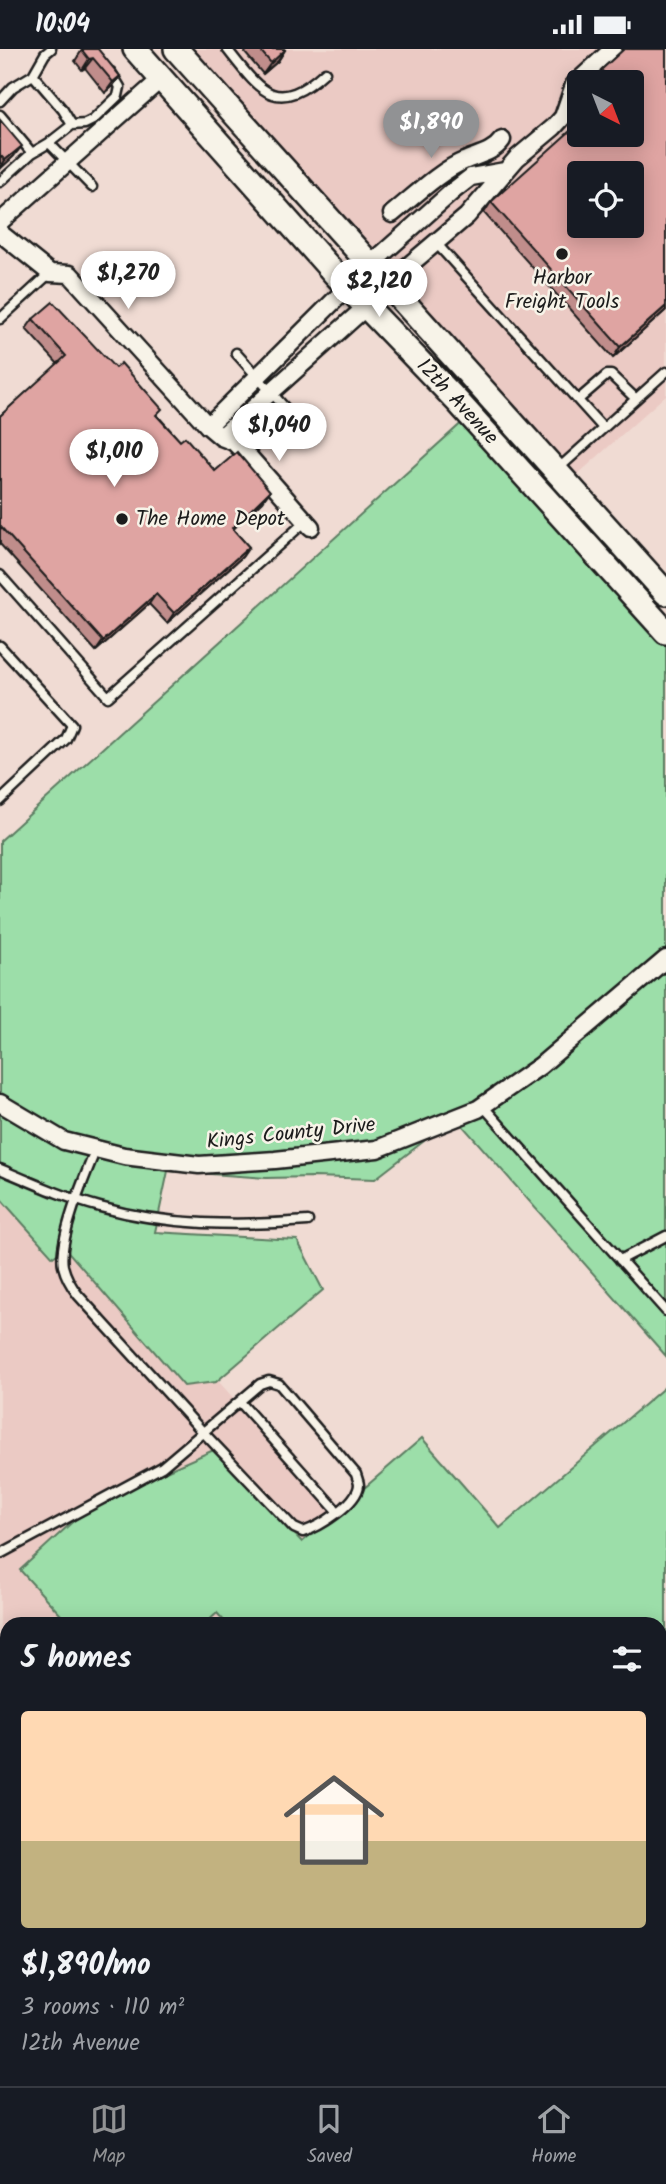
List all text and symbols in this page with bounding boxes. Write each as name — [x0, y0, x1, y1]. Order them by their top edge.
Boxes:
text: 10:04 — [35, 4, 90, 46]
north arrow — [567, 70, 644, 147]
map controls — [567, 70, 644, 238]
pin: $1,890 — [374, 101, 488, 160]
text: $1,890 — [399, 105, 463, 141]
button: locate — [567, 161, 644, 238]
marker: Harbor Freight Tools — [554, 246, 570, 262]
pin: $1,270 — [71, 251, 185, 311]
text: $1,270 — [97, 256, 159, 292]
pin: $2,120 — [322, 259, 436, 319]
place label: Harbor Freight Tools — [505, 262, 619, 319]
text: $2,120 — [346, 264, 412, 300]
street label: 12th Avenue — [408, 351, 506, 453]
pin: $1,040 — [222, 403, 336, 463]
text: $1,040 — [248, 408, 310, 444]
pin: $1,010 — [57, 429, 171, 489]
text: $1,010 — [85, 434, 143, 470]
place label: The Home Depot — [136, 503, 286, 536]
marker: The Home Depot — [114, 511, 130, 527]
street label: Kings County Drive — [205, 1109, 378, 1159]
text: 5 homes — [21, 1635, 132, 1683]
icon: filters — [608, 1640, 646, 1678]
icon: home — [271, 1757, 397, 1883]
text: $1,890/mo — [21, 1942, 151, 1990]
text: 3 rooms · 110 m² — [21, 1990, 184, 2026]
text: 12th Avenue — [21, 2026, 140, 2062]
tab: Map — [90, 2100, 128, 2172]
tab: Saved — [307, 2100, 352, 2172]
tab: Home — [531, 2100, 576, 2172]

